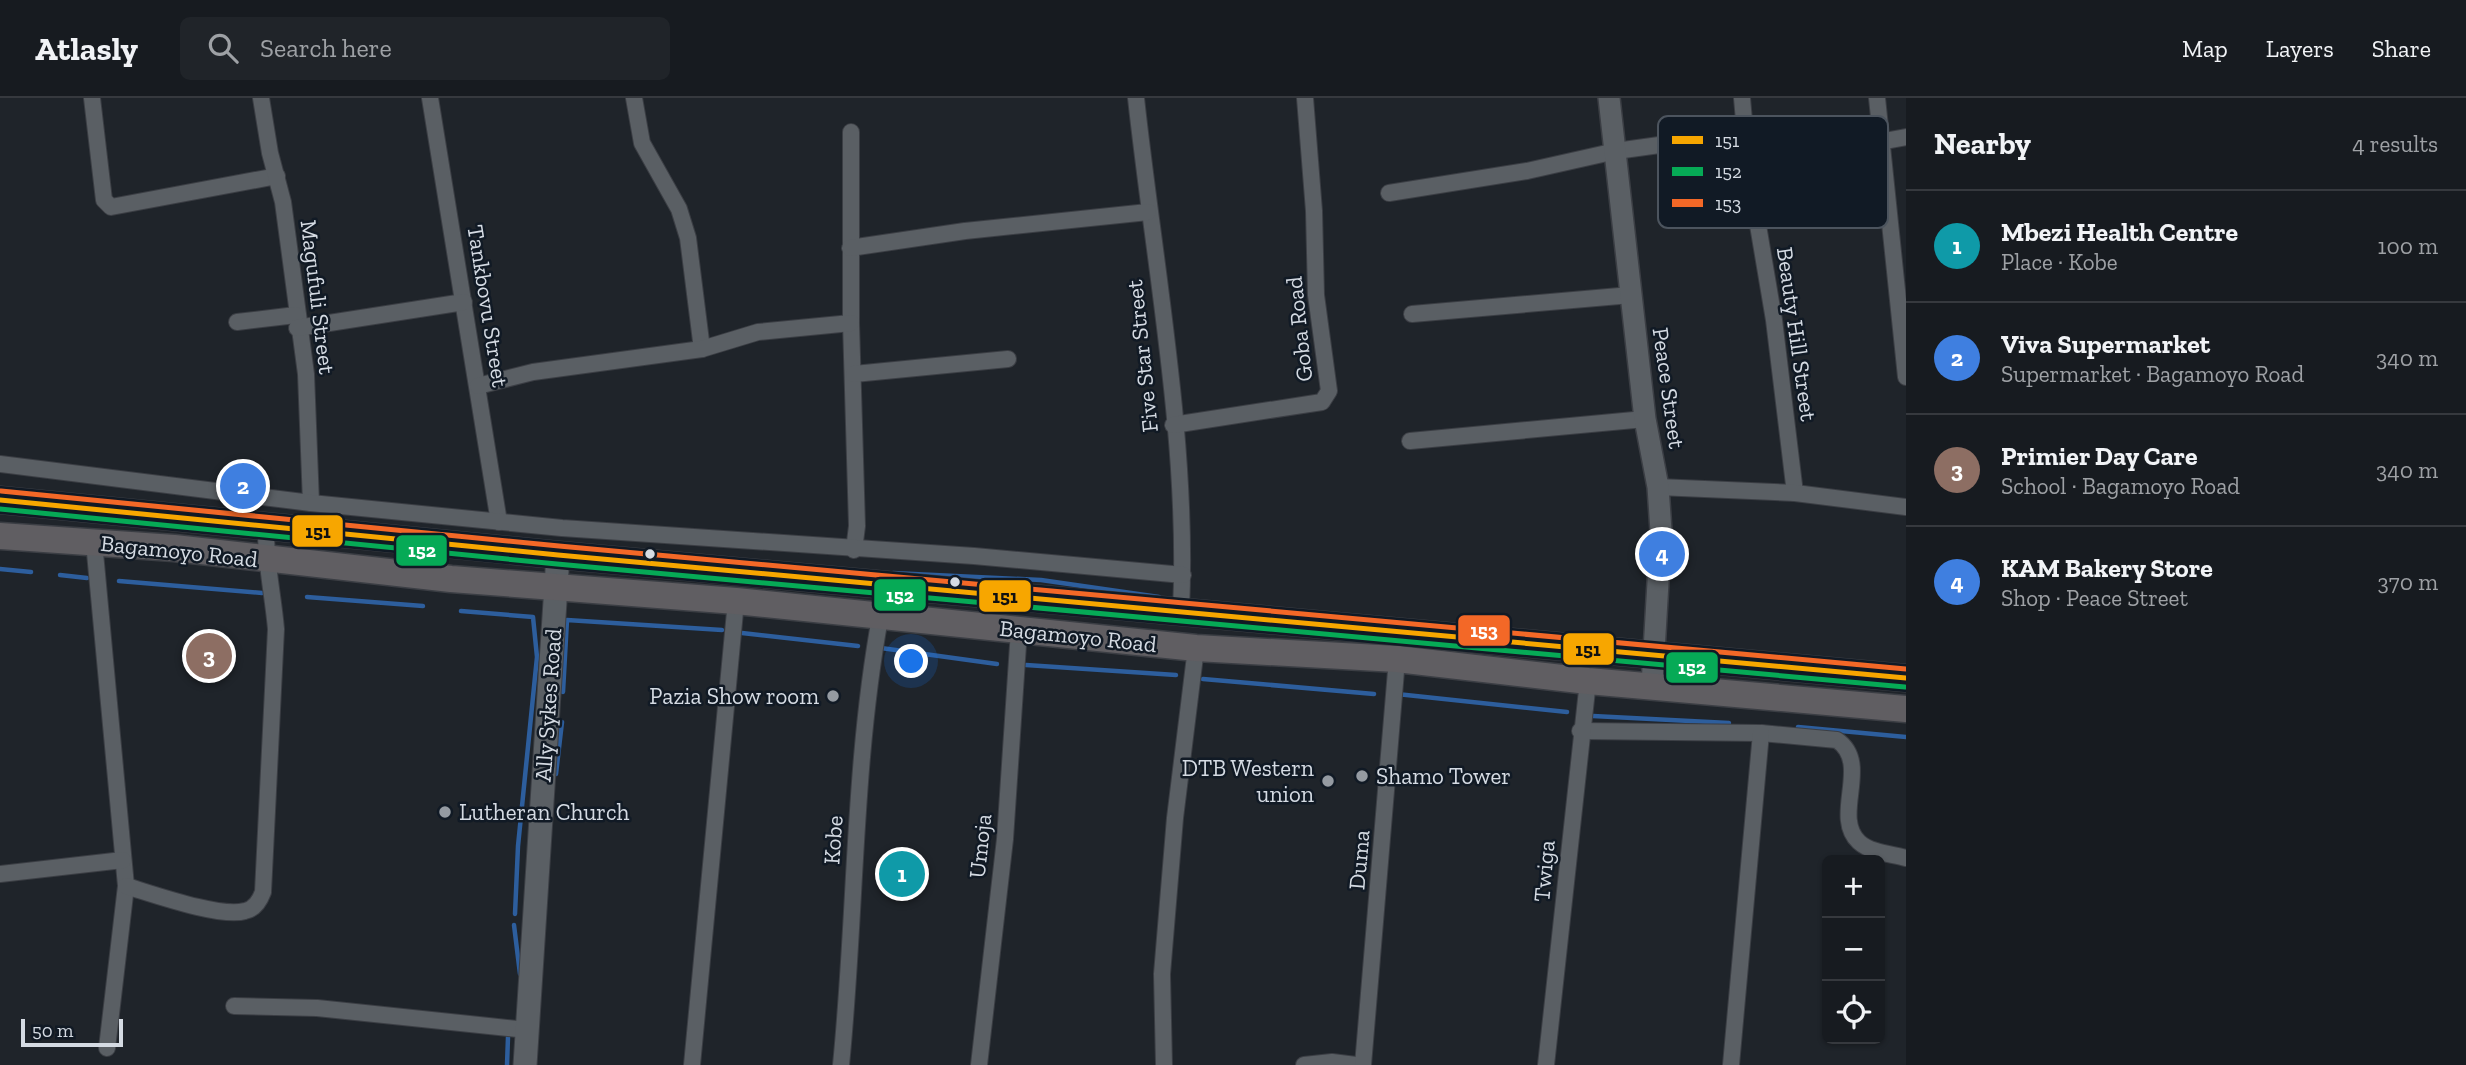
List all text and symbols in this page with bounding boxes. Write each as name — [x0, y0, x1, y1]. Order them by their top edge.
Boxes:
search box — [180, 17, 670, 80]
text: Atlasly — [35, 29, 138, 68]
icon: search — [204, 29, 242, 67]
text: Search here — [260, 32, 392, 64]
text: Map — [2182, 34, 2228, 63]
text: Layers — [2266, 34, 2334, 63]
text: Share — [2372, 34, 2431, 63]
legend — [1658, 116, 1888, 228]
text: Nearby — [1934, 126, 2031, 162]
text: 151 — [1715, 129, 1739, 152]
text: 4 results — [2352, 130, 2438, 158]
text: 152 — [1715, 160, 1742, 183]
text: 153 — [1715, 192, 1741, 215]
text: Mbezi Health Centre — [2001, 216, 2238, 248]
street label: Magufuli Street — [295, 218, 341, 376]
street label: Tankbovu Street — [461, 223, 515, 390]
text: 1 — [1952, 232, 1962, 260]
text: 100 m — [2378, 232, 2438, 260]
street label: Beauty Hill Street — [1771, 245, 1823, 423]
text: Place · Kobe — [2001, 248, 2118, 276]
street label: Goba Road — [1280, 275, 1318, 383]
street label: Five Star Street — [1120, 278, 1164, 434]
street label: Peace Street — [1647, 326, 1691, 451]
text: Viva Supermarket — [2001, 328, 2210, 360]
text: 2 — [1951, 344, 1963, 372]
text: 340 m — [2376, 344, 2438, 372]
text: Supermarket · Bagamoyo Road — [2001, 360, 2304, 388]
text: Primier Day Care — [2001, 440, 2198, 472]
text: 3 — [1951, 456, 1963, 484]
text: 340 m — [2376, 456, 2438, 484]
pin: 2 — [220, 460, 266, 512]
text: School · Bagamoyo Road — [2001, 472, 2240, 500]
line badge: 151 — [291, 514, 344, 548]
text: 151 — [305, 520, 331, 543]
pin: 4 — [1639, 528, 1685, 580]
street label: Bagamoyo Road — [99, 529, 259, 573]
line badge: 152 — [395, 534, 448, 567]
text: 152 — [408, 539, 436, 562]
unlabelled marker — [643, 547, 657, 561]
text: KAM Bakery Store — [2001, 552, 2213, 584]
text: 4 — [1950, 568, 1964, 596]
text: 370 m — [2378, 568, 2438, 596]
unlabelled marker — [948, 575, 962, 589]
line badge: 152 — [873, 578, 927, 612]
line badge: 151 — [978, 579, 1032, 613]
text: 152 — [886, 584, 914, 607]
text: Shop · Peace Street — [2001, 584, 2188, 612]
text: 151 — [992, 585, 1018, 608]
street label: Bagamoyo Road — [998, 614, 1158, 658]
line badge: 153 — [1457, 614, 1511, 647]
text: 153 — [1470, 619, 1498, 642]
street label: Ally Sykes Road — [529, 627, 567, 783]
pin: 3 — [186, 630, 232, 682]
line badge: 151 — [1562, 632, 1615, 666]
text: 151 — [1575, 638, 1601, 661]
your location — [894, 644, 928, 678]
line badge: 152 — [1665, 651, 1719, 684]
text: 152 — [1678, 656, 1706, 679]
place label: Pazia Show room — [649, 682, 819, 710]
marker: Pazia Show room — [825, 688, 841, 704]
place label: DTB Western union — [1182, 754, 1314, 808]
place label: Shamo Tower — [1376, 762, 1511, 790]
marker: Shamo Tower — [1354, 768, 1370, 784]
marker: DTB Western union — [1320, 773, 1336, 789]
place label: Lutheran Church — [459, 798, 630, 826]
marker: Lutheran Church — [437, 804, 453, 820]
street label: Umoja — [963, 812, 997, 880]
street label: Kobe — [817, 814, 849, 866]
street label: Duma — [1342, 829, 1376, 891]
street label: Twiga — [1527, 839, 1561, 903]
pin: 1 — [879, 848, 925, 900]
map controls — [1822, 855, 1885, 1044]
button: + — [1822, 855, 1885, 918]
button: − — [1822, 918, 1885, 981]
button: locate — [1822, 981, 1885, 1044]
scale bar — [21, 1016, 122, 1048]
text: 50 m — [32, 1019, 73, 1042]

